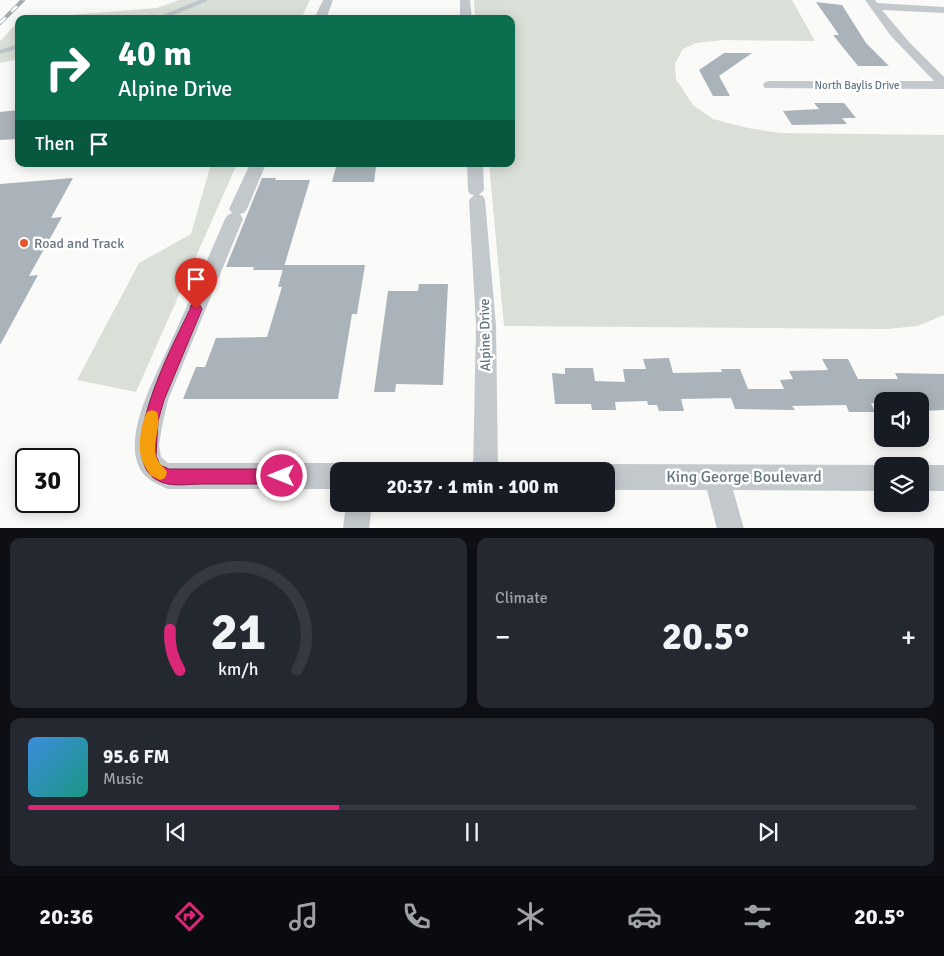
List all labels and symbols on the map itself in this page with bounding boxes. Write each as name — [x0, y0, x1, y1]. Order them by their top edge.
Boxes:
street label: North Baylis Drive — [815, 79, 899, 92]
place label: Road and Track — [34, 235, 124, 252]
marker: Road and Track — [18, 237, 30, 249]
pin — [175, 258, 217, 309]
street label: Alpine Drive — [476, 298, 494, 372]
speed limit sign: 30 — [15, 448, 80, 513]
position arrow — [255, 449, 307, 501]
street label: King George Boulevard — [666, 467, 822, 487]

